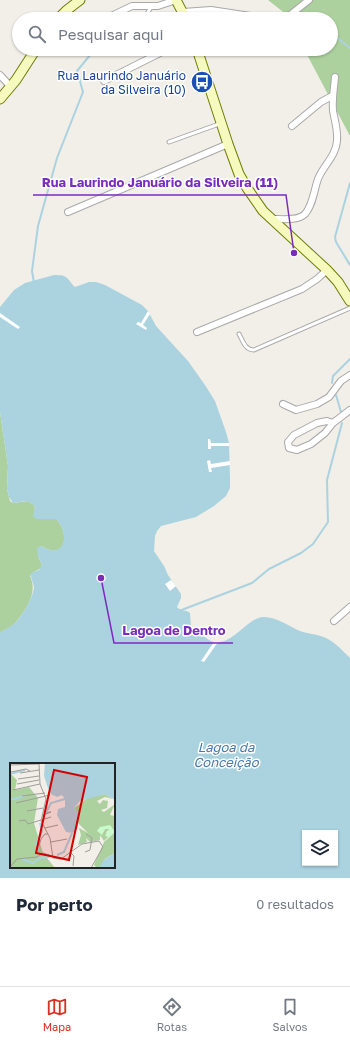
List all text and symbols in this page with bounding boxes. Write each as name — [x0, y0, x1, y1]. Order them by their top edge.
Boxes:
search box — [12, 12, 338, 56]
icon: search — [26, 23, 48, 45]
text: Pesquisar aqui — [58, 25, 163, 43]
place label: Rua Laurindo Januário da Silveira (10) — [57, 68, 186, 97]
bus stop icon: Rua Laurindo Januário da Silveira (10) — [189, 69, 215, 95]
callout: Rua Laurindo Januário da Silveira (11) — [33, 170, 286, 195]
text: Rua Laurindo Januário da Silveira (11) — [42, 174, 278, 190]
callout: Lagoa de Dentro — [114, 618, 233, 643]
text: Lagoa de Dentro — [122, 622, 226, 638]
water label: Lagoa da Conceição — [194, 739, 260, 770]
inset map — [10, 763, 115, 868]
map controls — [302, 830, 338, 866]
button: layers — [302, 830, 338, 866]
text: Por perto — [16, 894, 93, 915]
text: 0 resultados — [256, 896, 334, 912]
tab: Mapa — [43, 996, 71, 1033]
tab: Rotas — [157, 996, 187, 1033]
tab: Salvos — [272, 996, 307, 1033]

